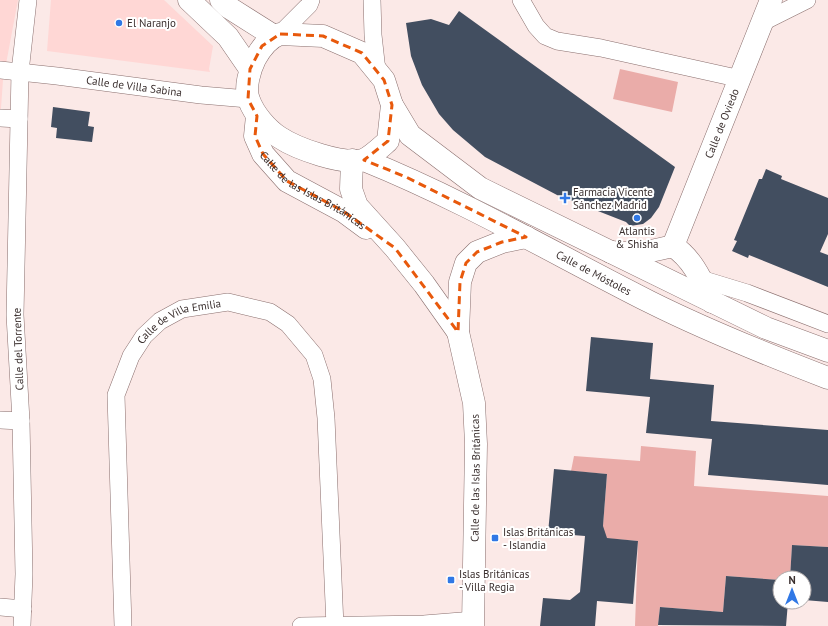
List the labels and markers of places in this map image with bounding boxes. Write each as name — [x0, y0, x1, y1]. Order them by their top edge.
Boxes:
place label: El Naranjo — [127, 16, 176, 30]
marker: El Naranjo — [114, 18, 124, 28]
place label: Farmacia Vicente Sánchez Madrid — [573, 185, 653, 212]
marker: Farmacia Vicente Sánchez Madrid — [560, 193, 570, 203]
marker: Atlantis & Shisha — [632, 213, 642, 223]
place label: Atlantis & Shisha — [616, 224, 658, 251]
place label: Islas Británicas - Islandia — [503, 525, 574, 552]
marker: Islas Británicas - Islandia — [490, 533, 500, 543]
place label: Islas Británicas - Villa Regia — [459, 567, 530, 594]
marker: Islas Británicas - Villa Regia — [446, 575, 456, 585]

